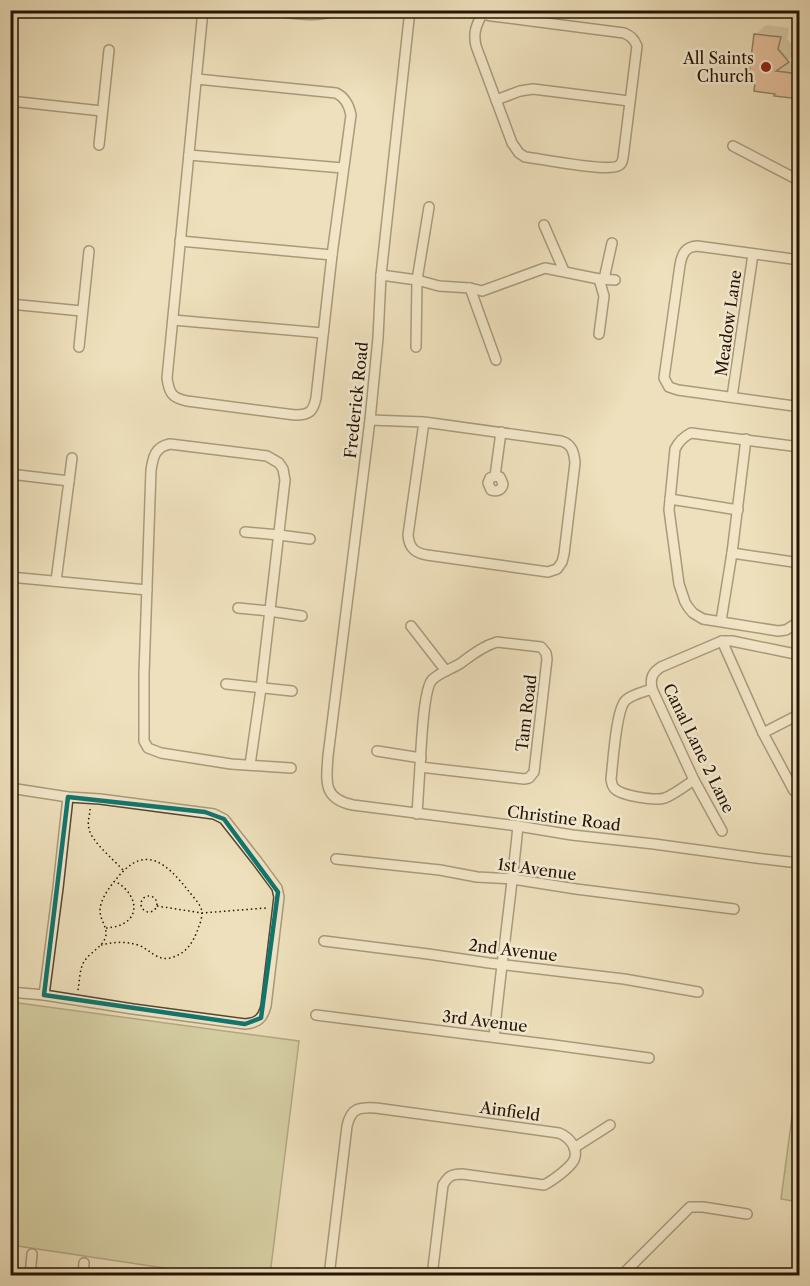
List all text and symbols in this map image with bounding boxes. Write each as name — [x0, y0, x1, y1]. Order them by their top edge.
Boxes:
place label: All Saints Church — [682, 48, 754, 86]
marker: All Saints Church — [759, 60, 773, 74]
street label: Meadow Lane — [711, 269, 745, 377]
street label: Frederick Road — [340, 340, 372, 459]
street label: Tam Road — [511, 673, 541, 753]
street label: Canal Lane 2 Lane — [659, 680, 739, 816]
street label: Christine Road — [506, 801, 622, 835]
street label: 1st Avenue — [496, 854, 578, 884]
street label: 2nd Avenue — [467, 935, 559, 965]
street label: 3rd Avenue — [441, 1006, 529, 1036]
street label: Ainfield — [478, 1097, 541, 1125]

